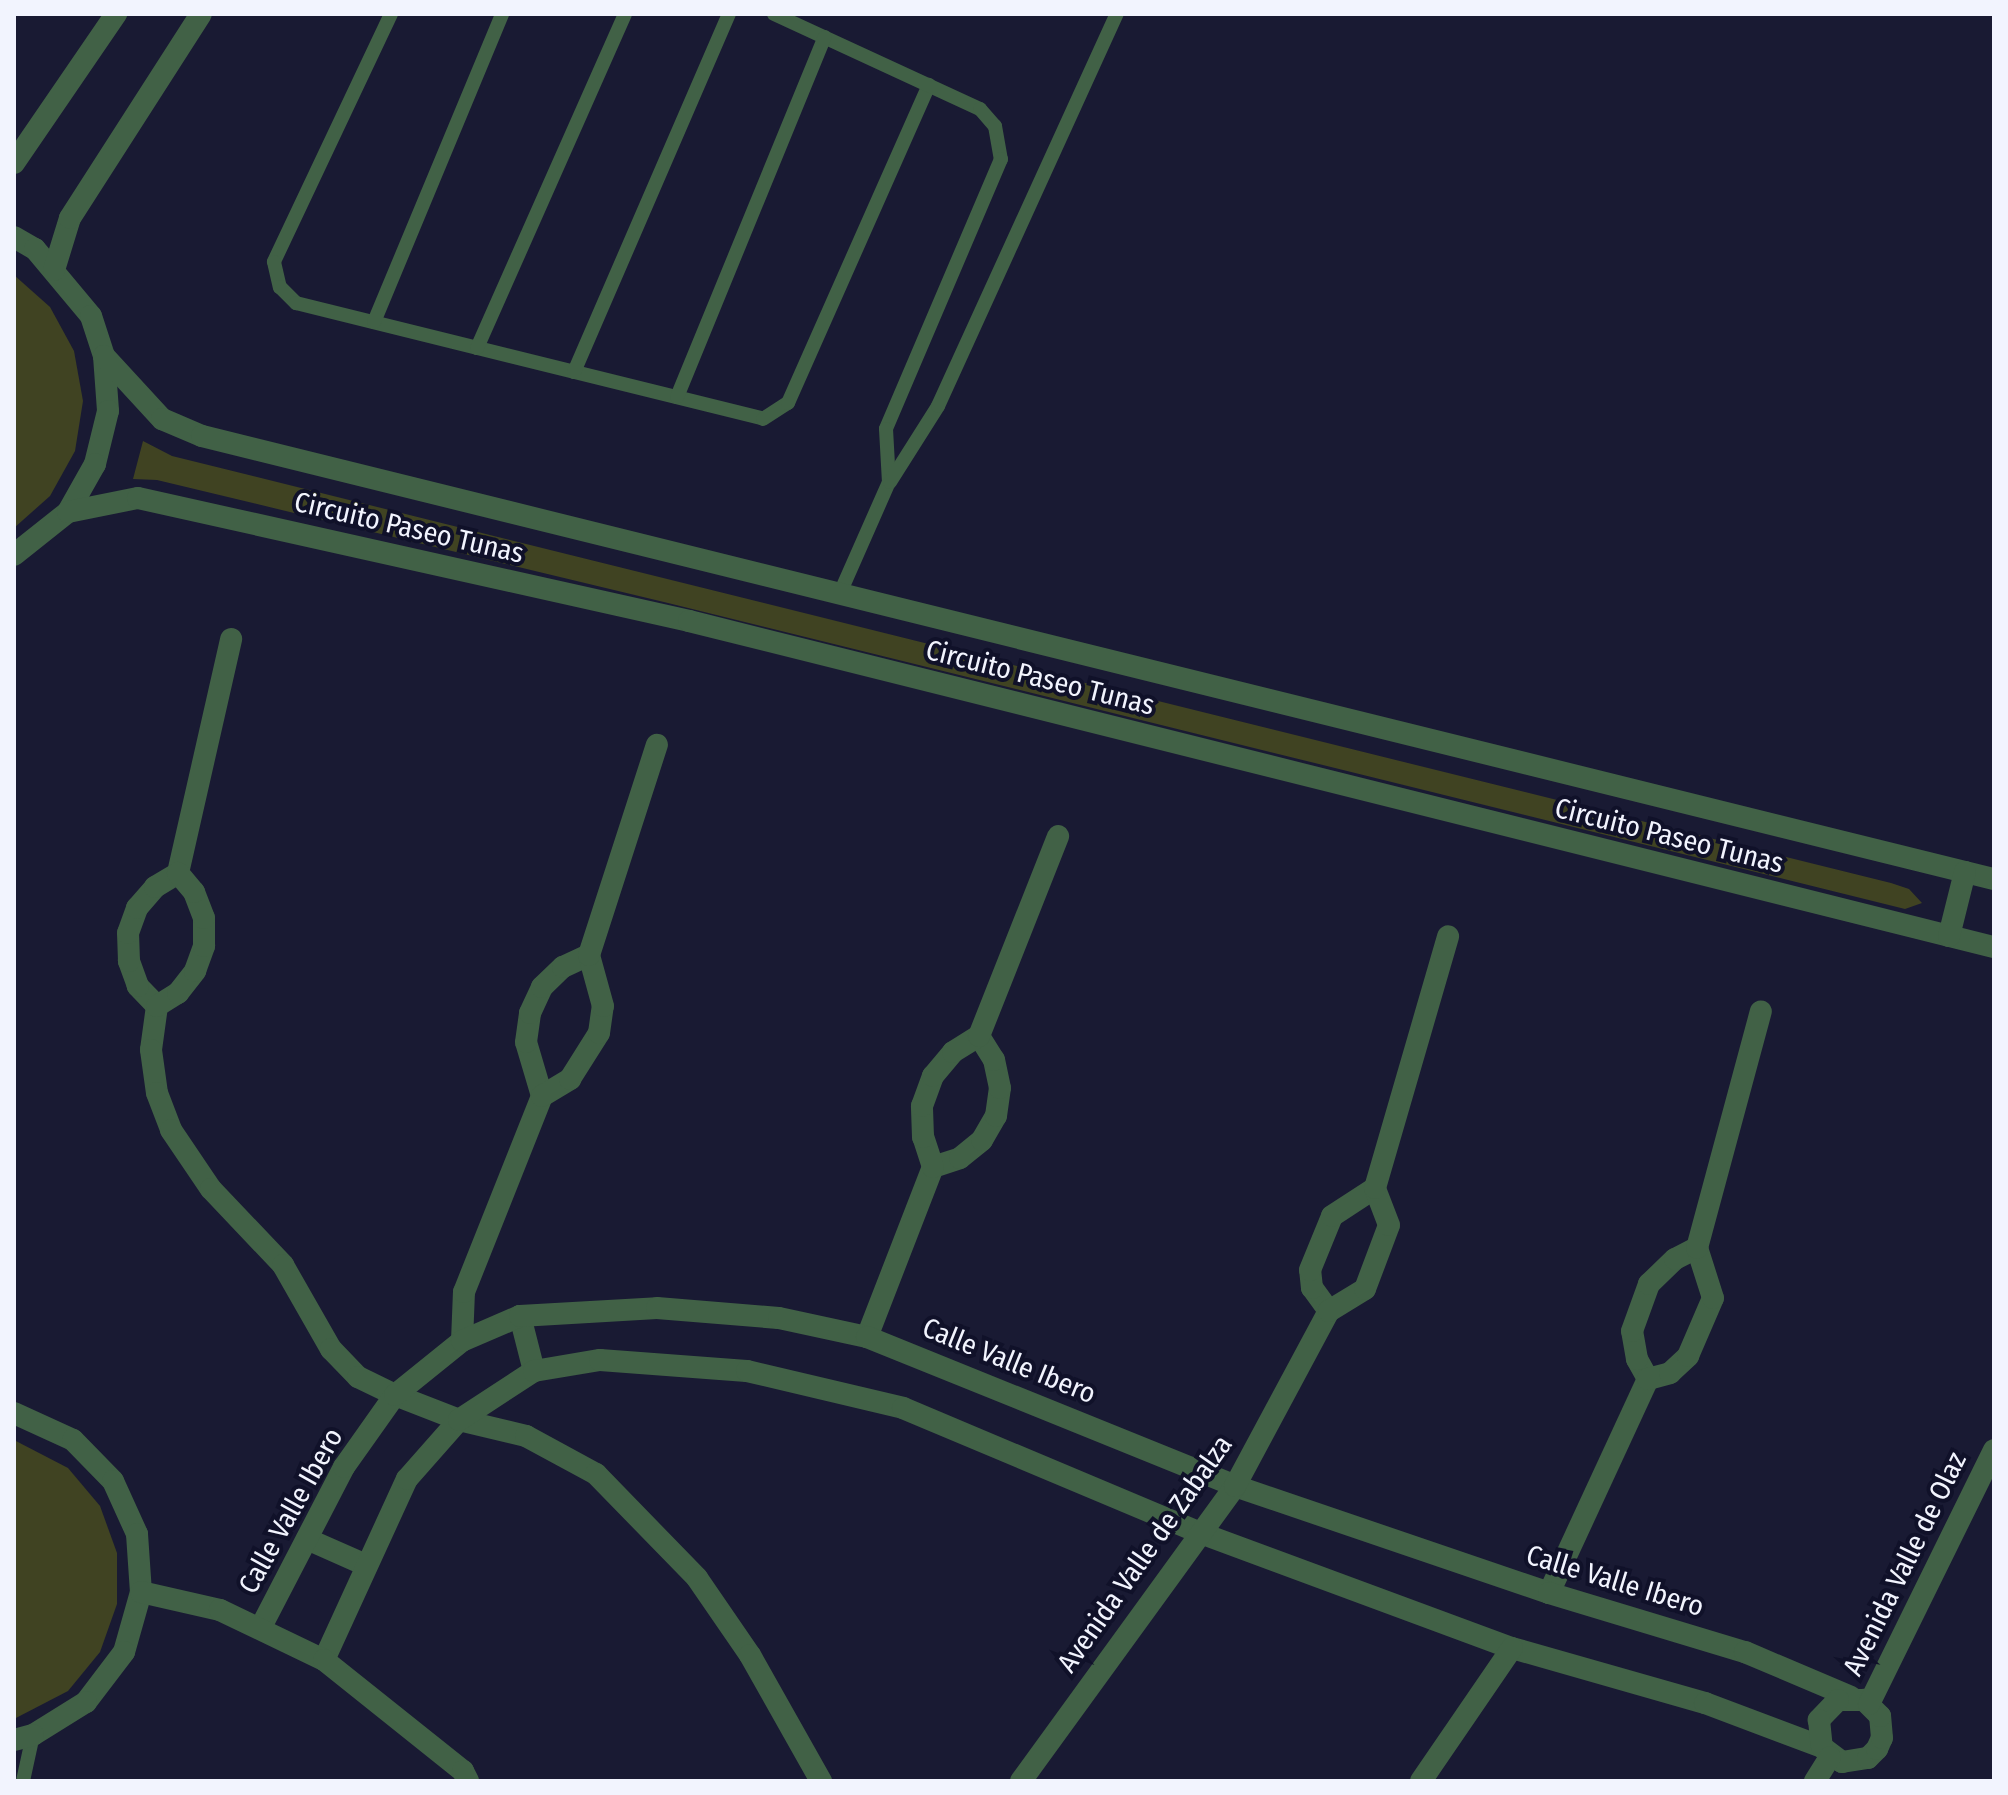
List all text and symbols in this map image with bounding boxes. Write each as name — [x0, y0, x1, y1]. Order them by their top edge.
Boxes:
street label: Circuito Paseo Tunas — [291, 485, 527, 571]
street label: Circuito Paseo Tunas — [922, 633, 1158, 723]
street label: Circuito Paseo Tunas — [1551, 791, 1787, 881]
street label: Calle Valle Ibero — [917, 1311, 1101, 1411]
street label: Calle Valle Ibero — [232, 1422, 350, 1600]
street label: Avenida Valle de Zabalza — [1050, 1429, 1240, 1679]
street label: Avenida Valle de Olaz — [1836, 1447, 1974, 1681]
street label: Calle Valle Ibero — [1522, 1538, 1708, 1624]

